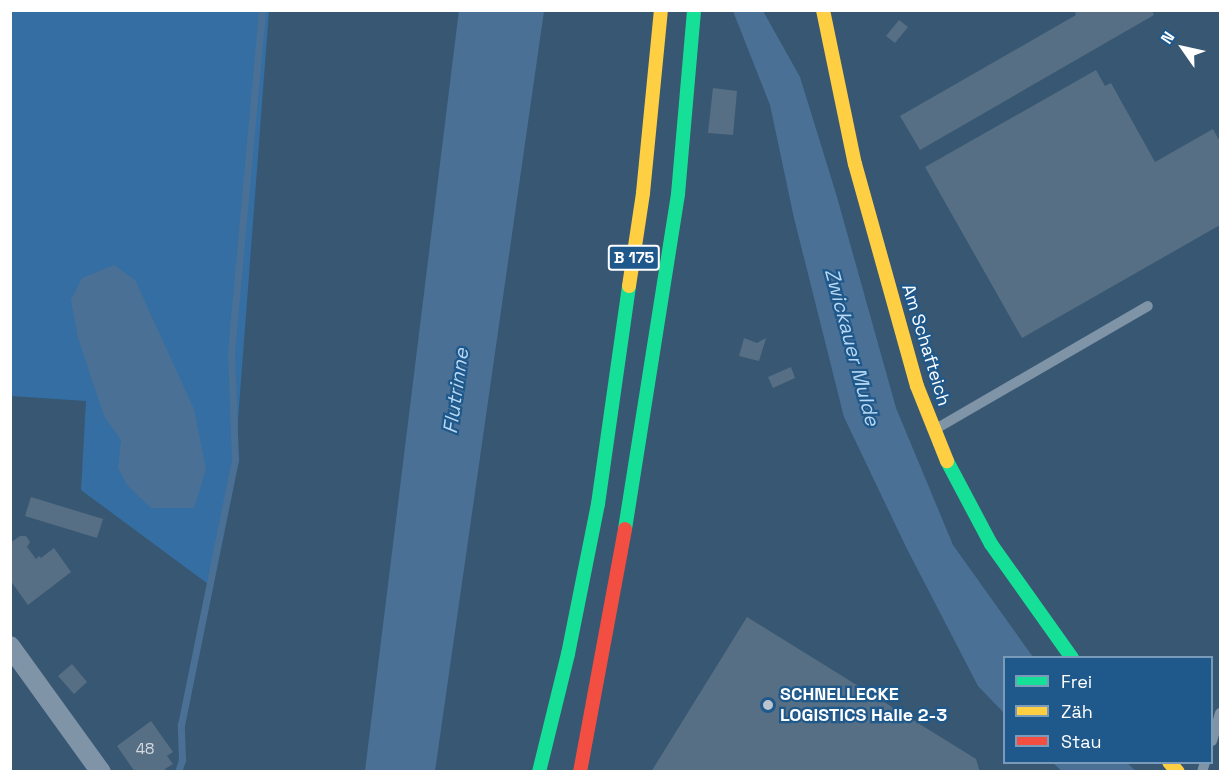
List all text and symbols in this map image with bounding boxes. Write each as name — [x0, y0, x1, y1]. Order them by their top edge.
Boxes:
north arrow — [1153, 18, 1213, 78]
text: N — [1156, 27, 1179, 48]
road number: B 175 — [607, 245, 661, 271]
water label: Zwickauer Mulde — [819, 266, 885, 428]
street label: Am Schafteich — [897, 281, 955, 409]
water label: Flutrinne — [438, 347, 474, 435]
legend — [1003, 656, 1213, 764]
text: Frei — [1061, 670, 1092, 693]
place label: SCHNELLECKE LOGISTICS Halle 2-3 — [780, 684, 947, 726]
marker: SCHNELLECKE LOGISTICS Halle 2-3 — [761, 698, 775, 712]
text: Zäh — [1061, 700, 1093, 723]
text: Stau — [1061, 730, 1101, 753]
house number: 48 — [136, 740, 154, 758]

